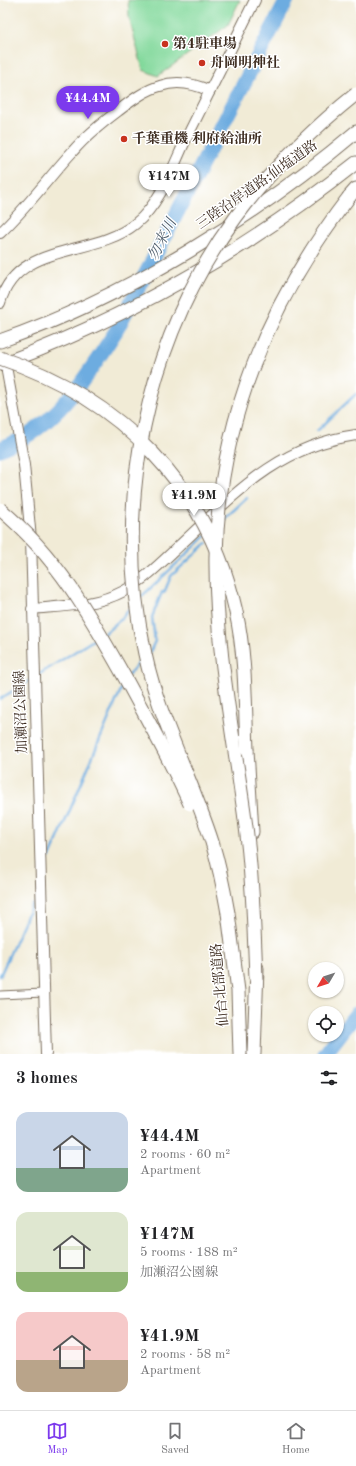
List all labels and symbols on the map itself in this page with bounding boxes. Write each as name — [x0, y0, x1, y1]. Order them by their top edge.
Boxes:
place label: 第4駐車場 — [173, 36, 237, 51]
marker: 第4駐車場 — [160, 39, 170, 49]
place label: 舟岡明神社 — [210, 55, 280, 70]
marker: 舟岡明神社 — [197, 58, 207, 68]
pin: ¥44.4M — [55, 86, 121, 120]
place label: 千葉重機 利府給油所 — [132, 130, 262, 146]
marker: 千葉重機 利府給油所 — [119, 134, 129, 144]
street label: 三陸沿岸道路;仙塩道路 — [193, 137, 320, 232]
pin: ¥147M — [141, 164, 197, 198]
water label: 勿来川 — [144, 214, 181, 263]
pin: ¥41.9M — [161, 483, 227, 517]
street label: 加瀬沼公園線 — [12, 670, 29, 754]
street label: 仙台北部道路 — [207, 943, 231, 1028]
north arrow — [308, 962, 344, 998]

